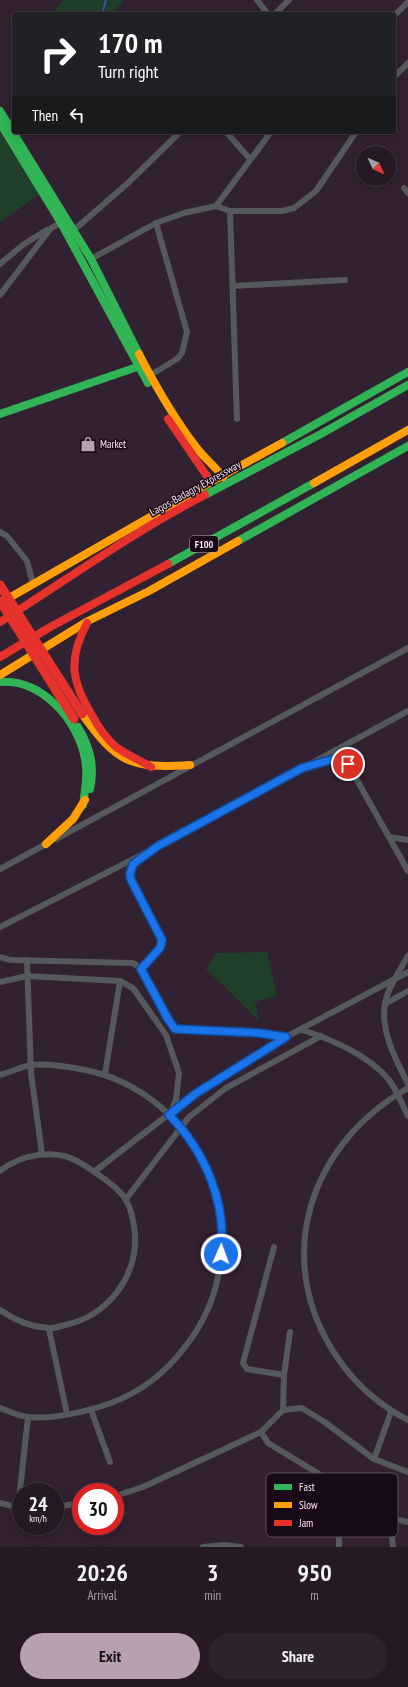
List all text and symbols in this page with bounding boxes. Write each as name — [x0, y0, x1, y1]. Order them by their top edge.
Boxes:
text: 170 m — [98, 24, 162, 61]
icon: right — [32, 28, 84, 80]
text: Turn right — [98, 60, 158, 83]
icon: left — [66, 104, 88, 126]
text: Then — [32, 106, 58, 125]
north arrow — [356, 146, 396, 186]
map controls — [356, 146, 396, 186]
shop icon: Market — [79, 435, 97, 453]
place label: Market — [100, 437, 126, 451]
street label: Lagos-Badagry Expressway — [147, 457, 244, 519]
road number: F100 — [190, 536, 218, 552]
pin — [331, 747, 365, 781]
icon: arrive — [337, 753, 359, 775]
position arrow — [200, 1233, 242, 1275]
legend — [266, 1473, 398, 1537]
text: Fast — [299, 1480, 315, 1494]
speed limit sign: 30 — [72, 1483, 124, 1535]
text: 24 — [28, 1491, 48, 1517]
text: Slow — [299, 1498, 318, 1512]
text: km/h — [29, 1512, 47, 1525]
text: Jam — [298, 1516, 313, 1530]
text: 20:26 — [76, 1557, 128, 1588]
text: 3 — [207, 1557, 218, 1588]
text: 950 — [297, 1557, 332, 1588]
text: Arrival — [87, 1587, 117, 1604]
text: min — [204, 1587, 221, 1604]
text: m — [310, 1587, 319, 1604]
button: Exit — [20, 1633, 200, 1679]
button: Share — [208, 1633, 388, 1679]

